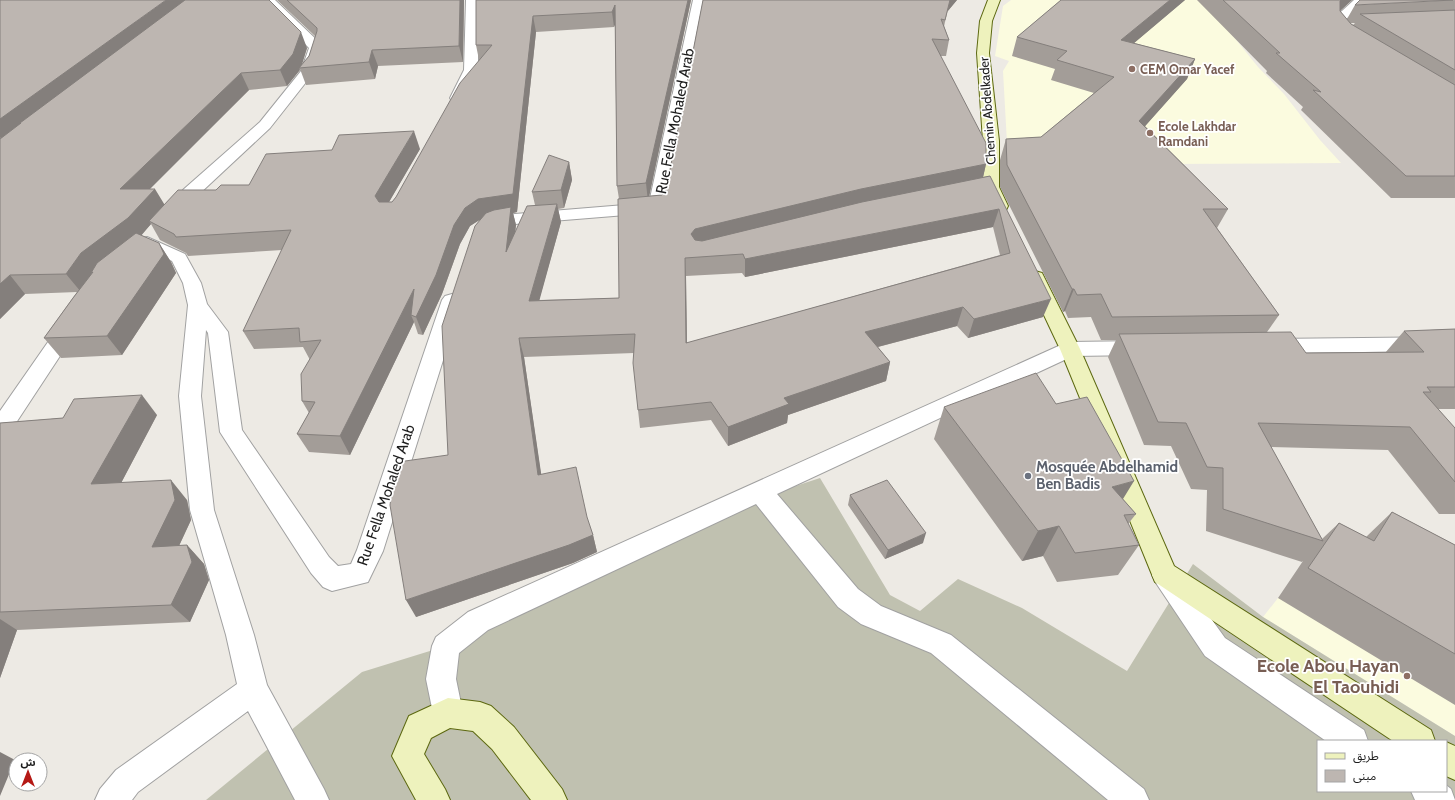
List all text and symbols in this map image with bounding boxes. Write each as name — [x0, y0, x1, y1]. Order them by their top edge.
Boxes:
street label: Rue Fella Mohaled Arab — [652, 47, 698, 195]
street label: Chemin Abdelkader — [975, 56, 999, 166]
place label: CEM Omar Yacef — [1140, 61, 1235, 77]
marker: CEM Omar Yacef — [1127, 64, 1137, 74]
place label: Ecole Lakhdar Ramdani — [1158, 118, 1237, 149]
marker: Ecole Lakhdar Ramdani — [1145, 128, 1155, 138]
street label: Rue Fella Mohaled Arab — [353, 422, 419, 568]
place label: Mosquée Abdelhamid Ben Badis — [1036, 458, 1178, 493]
marker: Mosquée Abdelhamid Ben Badis — [1023, 471, 1033, 481]
place label: Ecole Abou Hayan El Taouhidi — [1257, 655, 1399, 698]
marker: Ecole Abou Hayan El Taouhidi — [1402, 671, 1412, 681]
legend — [1317, 740, 1447, 792]
text: طريق — [1353, 748, 1379, 764]
north arrow — [8, 752, 48, 792]
text: ش — [20, 755, 36, 769]
text: مبنى — [1353, 768, 1376, 783]

